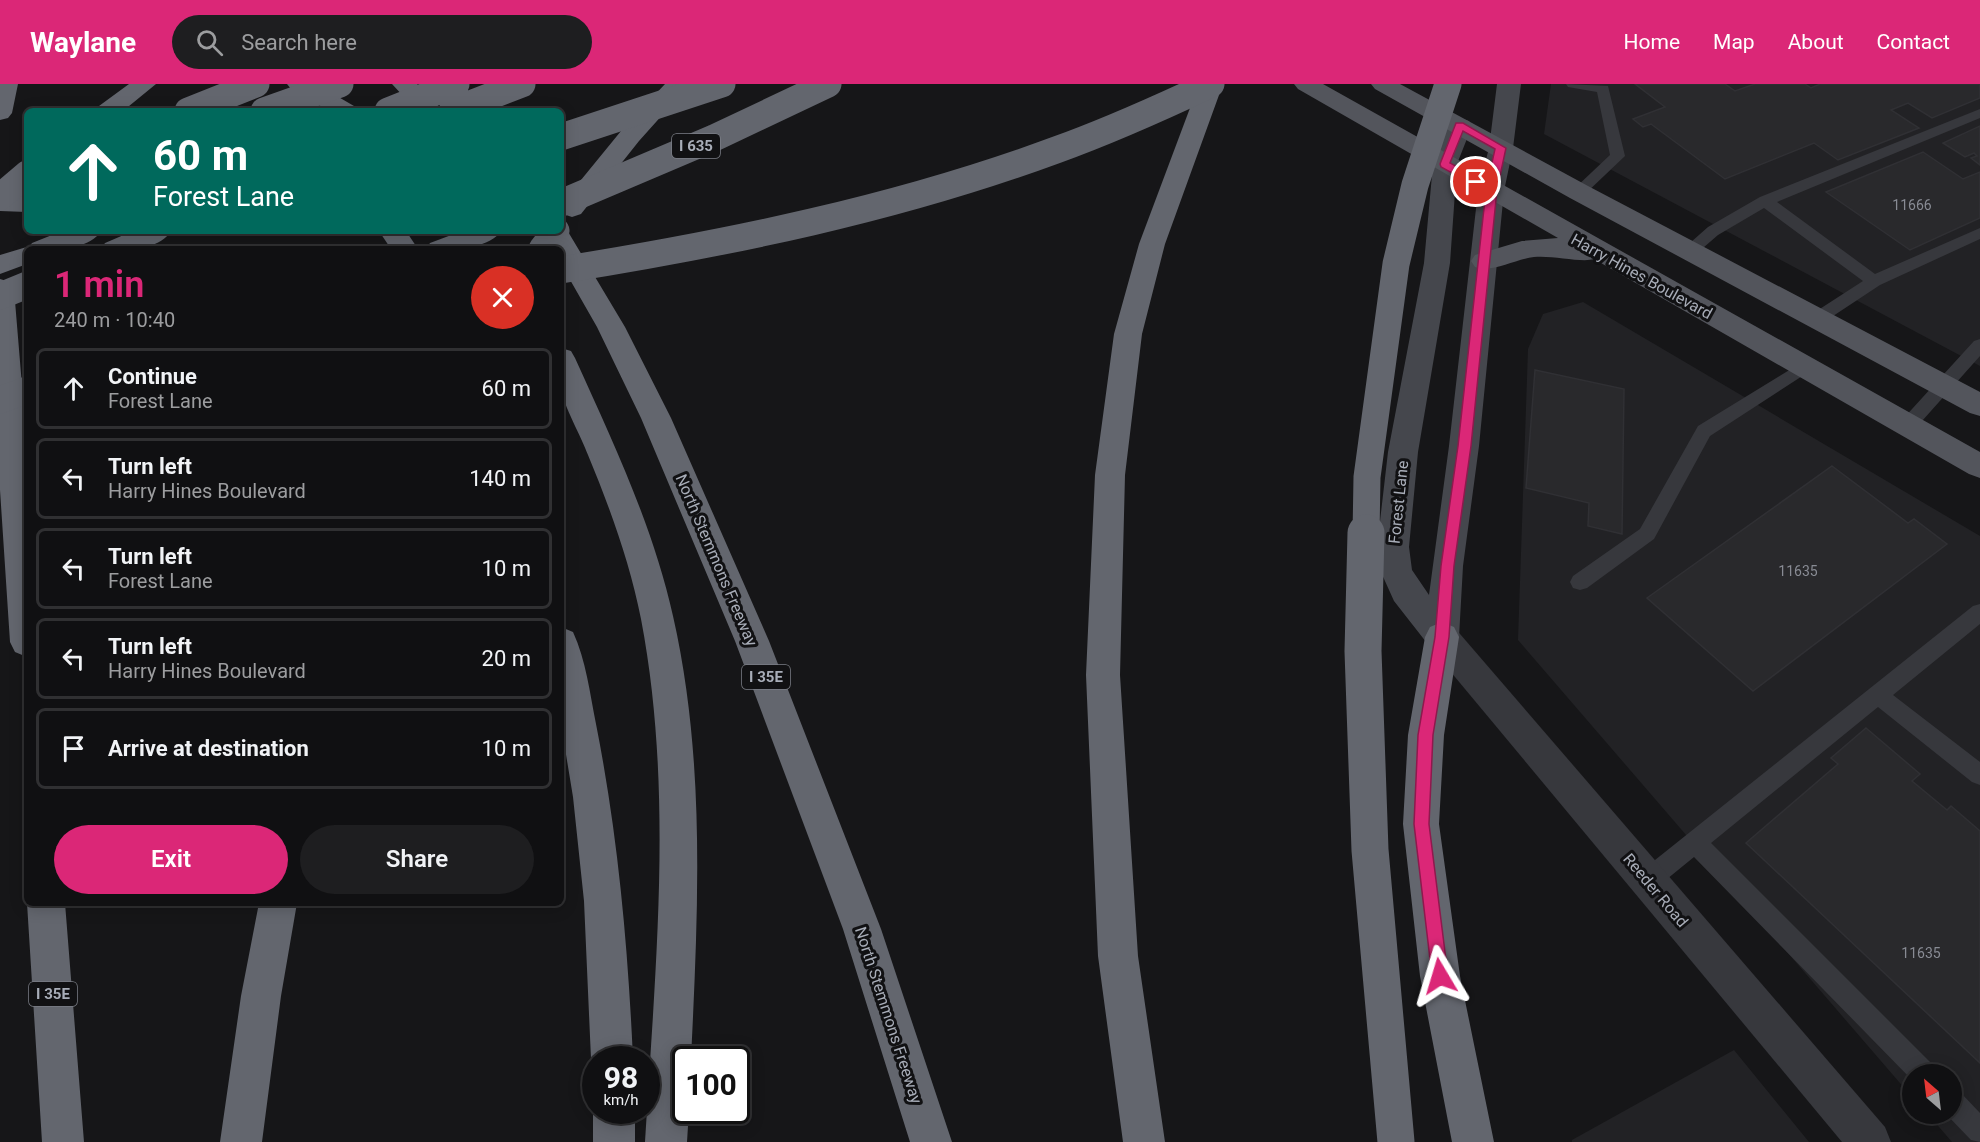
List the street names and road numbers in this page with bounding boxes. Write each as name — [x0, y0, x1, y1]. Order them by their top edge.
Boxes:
road number: I 635 — [672, 134, 720, 158]
street label: Harry Hines Boulevard — [1568, 230, 1716, 323]
street label: Forest Lane — [1385, 459, 1412, 545]
street label: North Stemmons Freeway — [672, 471, 762, 649]
road number: I 35E — [742, 665, 790, 689]
street label: Reeder Road — [1619, 850, 1692, 931]
street label: North Stemmons Freeway — [851, 924, 926, 1106]
road number: I 35E — [29, 982, 77, 1006]

